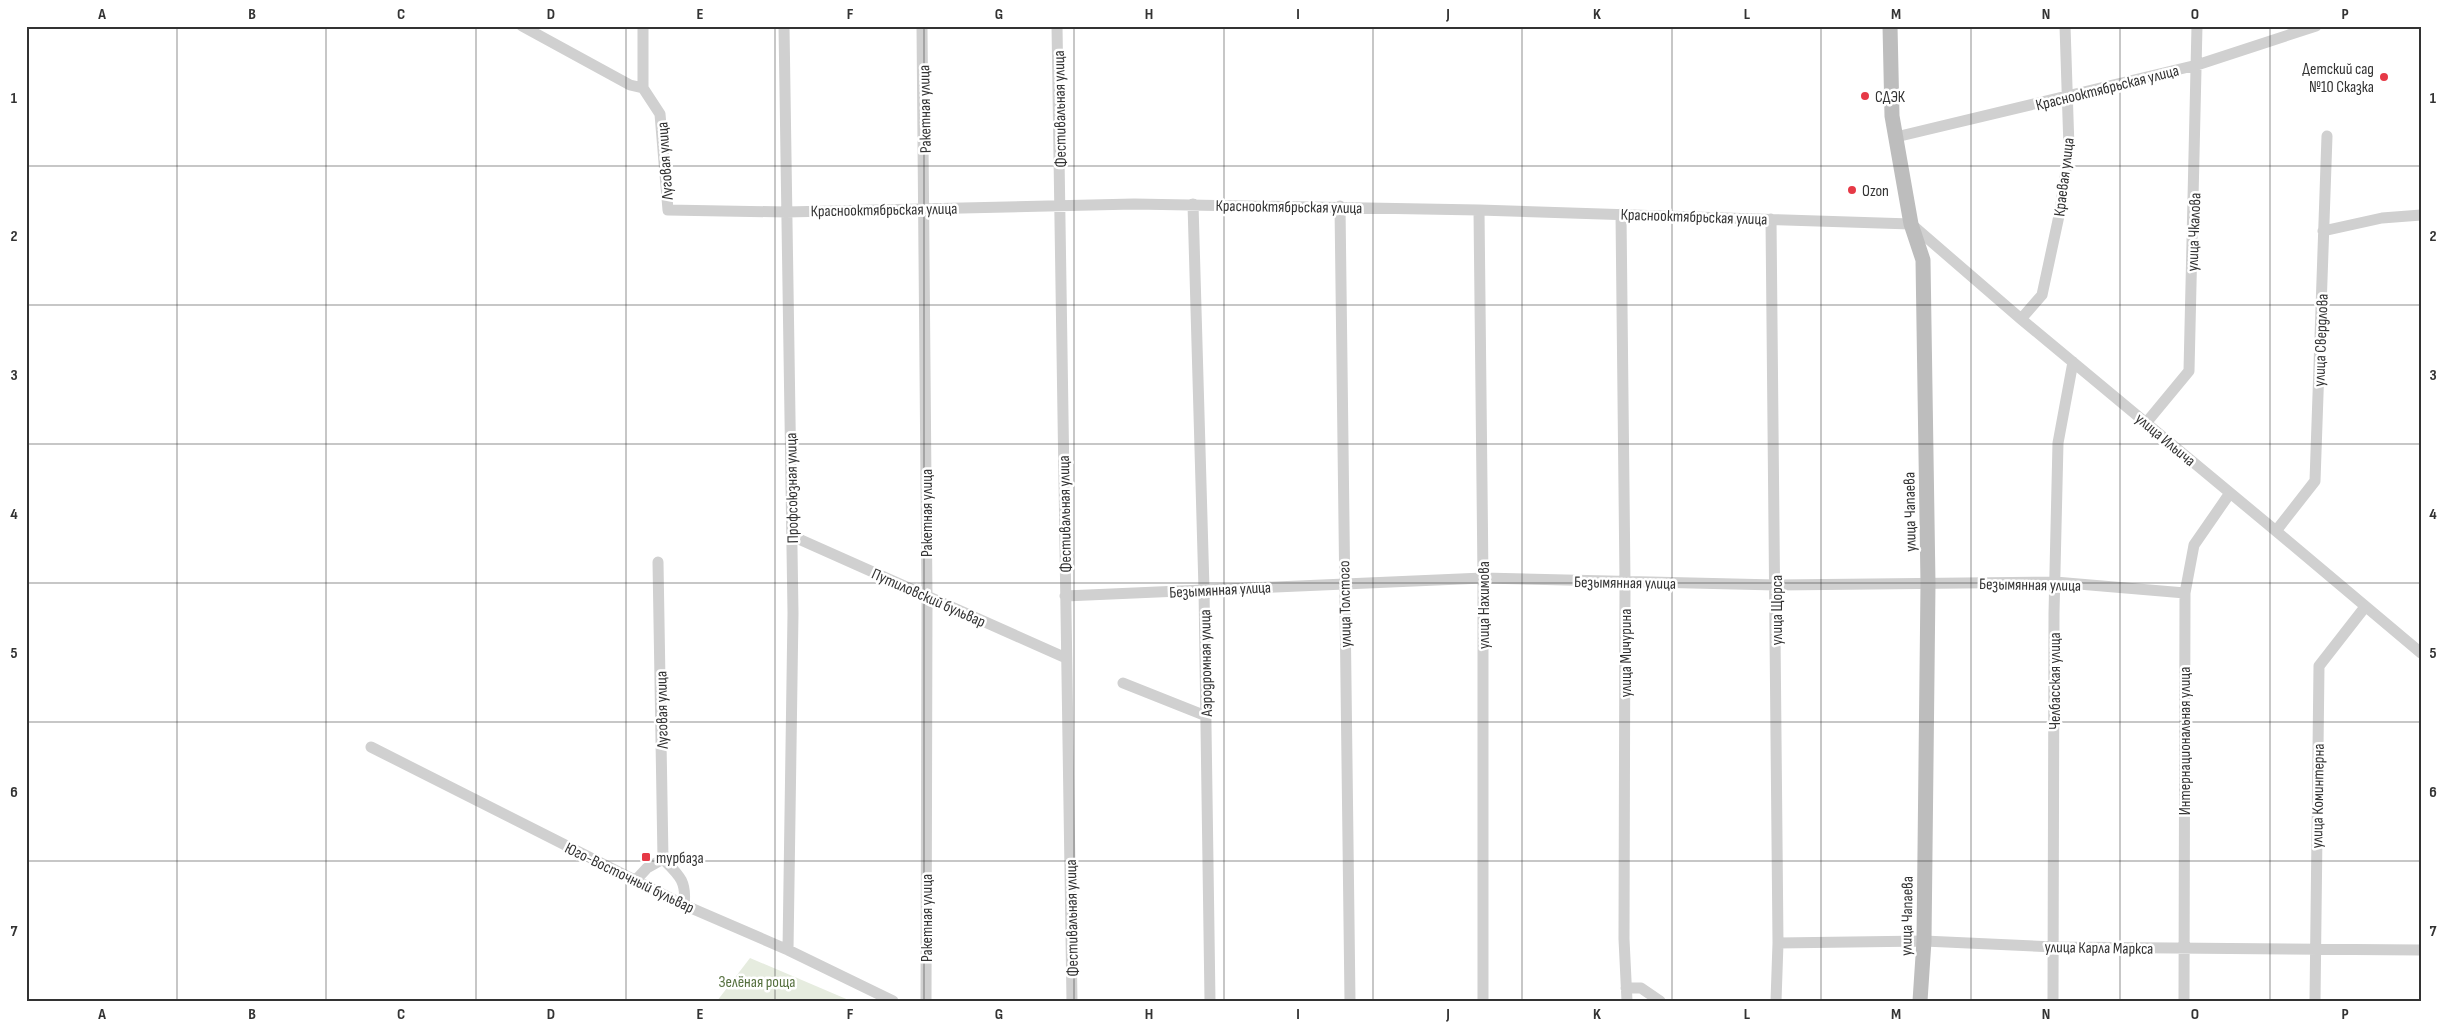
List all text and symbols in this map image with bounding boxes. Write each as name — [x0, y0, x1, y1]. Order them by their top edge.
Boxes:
text: A — [97, 5, 106, 24]
text: B — [248, 5, 256, 24]
text: C — [397, 5, 405, 24]
text: D — [547, 5, 555, 24]
text: E — [697, 5, 704, 24]
text: F — [847, 5, 854, 24]
text: G — [995, 5, 1003, 24]
text: H — [1145, 5, 1153, 24]
text: I — [1296, 5, 1300, 24]
text: J — [1445, 5, 1450, 24]
text: K — [1593, 5, 1601, 24]
text: L — [1744, 5, 1751, 24]
text: M — [1891, 5, 1901, 24]
text: N — [2042, 5, 2050, 24]
text: O — [2191, 5, 2199, 24]
text: P — [2341, 5, 2349, 24]
street label: Фестивальная улица — [1050, 50, 1071, 168]
place label: Детский сад №10 Сказка — [2302, 60, 2374, 97]
street label: Краснооктябрьская улица — [2034, 61, 2181, 115]
street label: Ракетная улица — [915, 65, 936, 153]
marker: Детский сад №10 Сказка — [2378, 71, 2390, 83]
place label: СДЭК — [1875, 88, 1906, 107]
text: 1 — [11, 89, 18, 108]
text: 1 — [2430, 89, 2437, 108]
marker: СДЭК — [1859, 90, 1871, 102]
street label: Луговая улица — [653, 121, 678, 201]
street label: Краевая улица — [2050, 137, 2079, 218]
place label: Ozon — [1862, 182, 1889, 201]
marker: Ozon — [1846, 184, 1858, 196]
street label: улица Чкалова — [2184, 192, 2205, 272]
street label: Краснооктябрьская улица — [1215, 197, 1362, 218]
street label: Краснооктябрьская улица — [811, 200, 958, 221]
street label: Краснооктябрьская улица — [1620, 205, 1768, 230]
text: 2 — [10, 227, 18, 246]
text: 2 — [2429, 227, 2437, 246]
street label: улица Свердлова — [2310, 293, 2333, 387]
text: 3 — [10, 366, 18, 385]
text: 3 — [2429, 366, 2437, 385]
street label: улица Ильича — [2131, 409, 2199, 471]
street label: Профсоюзная улица — [782, 433, 803, 543]
street label: Фестивальная улица — [1055, 455, 1076, 573]
street label: Ракетная улица — [918, 469, 937, 557]
street label: улица Чапаева — [1900, 472, 1921, 552]
text: 4 — [10, 505, 18, 524]
text: 4 — [2429, 505, 2437, 524]
street label: улица Толстого — [1335, 560, 1356, 648]
street label: улица Нахимова — [1475, 561, 1494, 649]
street label: Путиловский бульвар — [869, 565, 988, 632]
street label: Безымянная улица — [1574, 573, 1676, 594]
street label: улица Щорса — [1768, 575, 1787, 645]
street label: Безымянная улица — [1979, 575, 2081, 596]
street label: Безымянная улица — [1169, 578, 1272, 603]
street label: Аэродромная улица — [1196, 609, 1217, 718]
street label: улица Мичурина — [1617, 609, 1636, 697]
street label: Челбасская улица — [2046, 632, 2065, 730]
text: 5 — [10, 644, 18, 663]
text: 5 — [2429, 644, 2437, 663]
street label: Интернациональная улица — [2176, 667, 2195, 815]
street label: Луговая улица — [652, 671, 673, 750]
street label: улица Коминтерна — [2308, 743, 2329, 849]
text: 6 — [10, 783, 18, 802]
text: 6 — [2429, 783, 2437, 802]
street label: Юго-Восточный бульвар — [562, 839, 697, 918]
place label: турбаза — [656, 849, 704, 868]
marker: турбаза — [640, 851, 652, 863]
street label: Фестивальная улица — [1062, 859, 1083, 977]
street label: Ракетная улица — [918, 874, 937, 962]
street label: улица Чапаева — [1897, 876, 1918, 956]
text: 7 — [11, 922, 18, 941]
text: 7 — [2430, 922, 2437, 941]
street label: улица Карла Маркса — [2044, 938, 2154, 959]
park label: Зелёная роща — [719, 973, 795, 992]
text: A — [97, 1005, 106, 1024]
text: B — [248, 1005, 256, 1024]
text: C — [397, 1005, 405, 1024]
text: D — [547, 1005, 555, 1024]
text: E — [697, 1005, 704, 1024]
text: F — [847, 1005, 854, 1024]
text: G — [995, 1005, 1003, 1024]
text: H — [1145, 1005, 1153, 1024]
text: I — [1296, 1005, 1300, 1024]
text: J — [1445, 1005, 1450, 1024]
text: K — [1593, 1005, 1601, 1024]
text: L — [1744, 1005, 1751, 1024]
text: M — [1891, 1005, 1901, 1024]
text: N — [2042, 1005, 2050, 1024]
text: O — [2191, 1005, 2199, 1024]
text: P — [2341, 1005, 2349, 1024]

